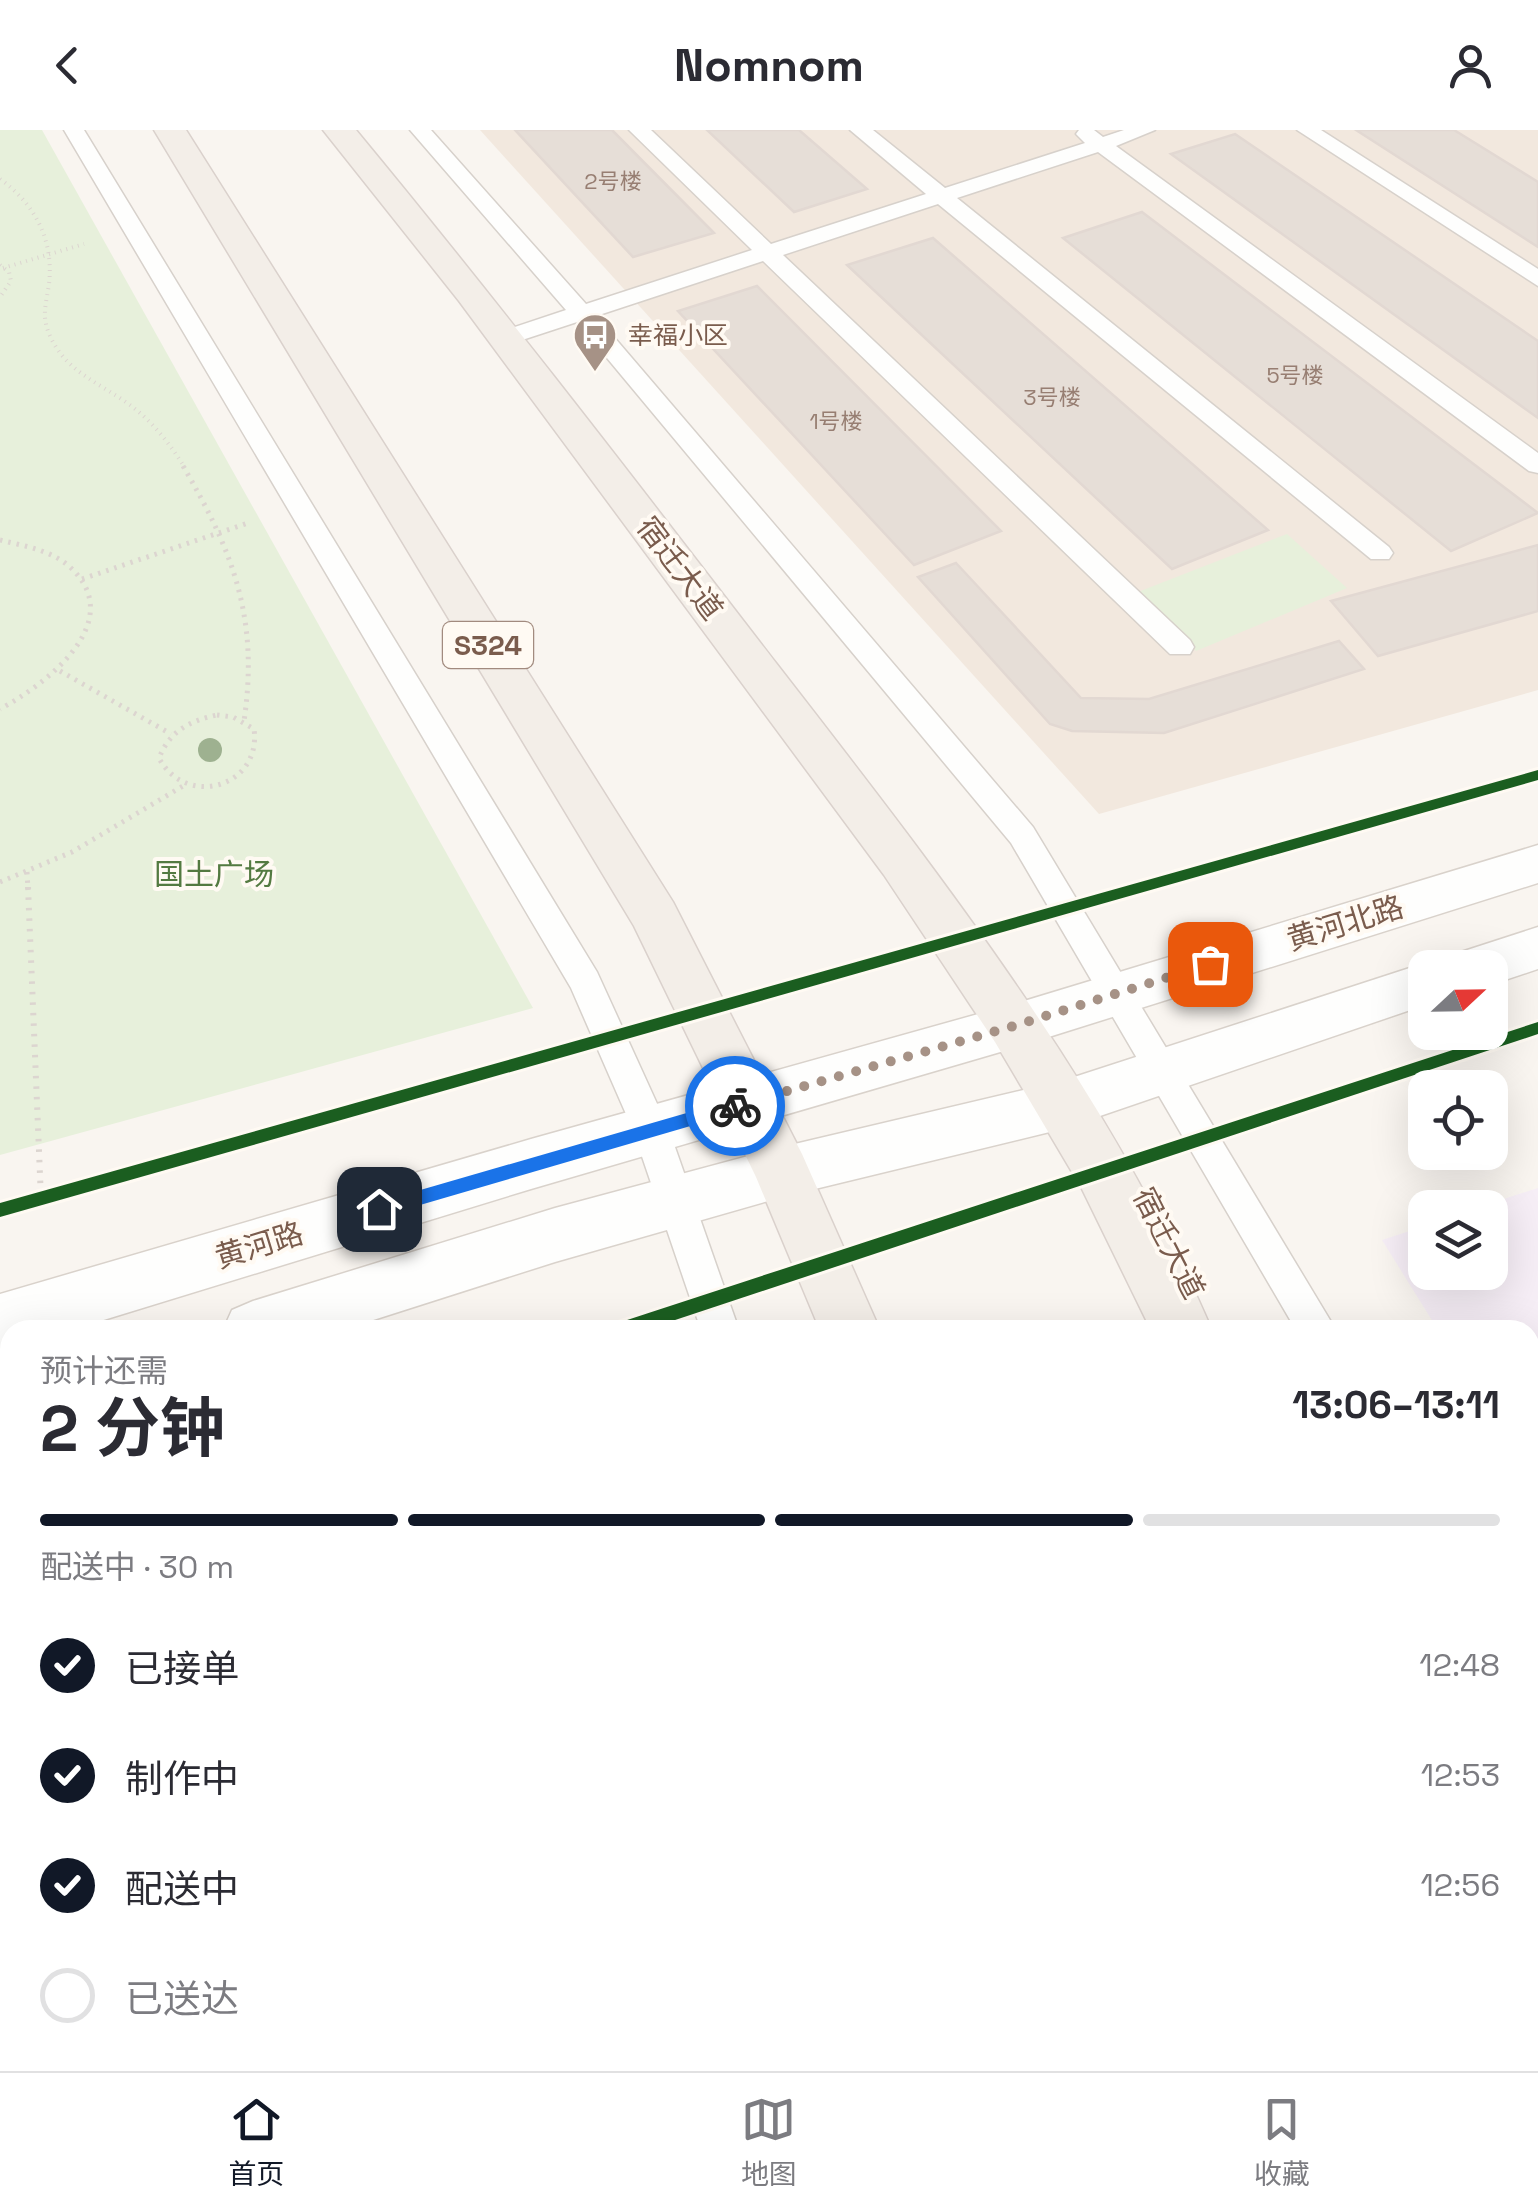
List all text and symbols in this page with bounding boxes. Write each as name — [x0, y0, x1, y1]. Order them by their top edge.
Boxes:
text: Nomnom — [674, 37, 864, 94]
icon: back — [40, 38, 95, 93]
icon: person — [1443, 38, 1498, 93]
house number: 2号楼 — [584, 167, 642, 195]
bus stop icon: 幸福小区 — [572, 312, 618, 373]
place label: 幸福小区 — [628, 319, 728, 351]
house number: 5号楼 — [1266, 361, 1324, 389]
house number: 3号楼 — [1023, 383, 1081, 411]
house number: 1号楼 — [809, 407, 863, 435]
street label: 宿迁大道 — [628, 508, 732, 628]
road number: S324 — [443, 622, 533, 668]
park label: 国土广场 — [154, 855, 274, 894]
street label: 黄河北路 — [1282, 887, 1408, 959]
pin — [1168, 922, 1253, 1007]
icon: bag — [1183, 937, 1238, 992]
north arrow — [1408, 950, 1508, 1050]
map controls — [1408, 950, 1508, 1290]
courier — [685, 1056, 785, 1156]
button: locate — [1408, 1070, 1508, 1170]
icon: bike — [708, 1079, 763, 1134]
pin — [337, 1167, 422, 1252]
street label: 宿迁大道 — [1124, 1181, 1214, 1305]
icon: home — [352, 1182, 407, 1237]
button: layers — [1408, 1190, 1508, 1290]
street label: 黄河路 — [210, 1213, 308, 1277]
text: 预计还需 — [40, 1351, 168, 1391]
text: 13:06–13:11 — [1292, 1381, 1500, 1429]
text: 2 分钟 — [40, 1387, 225, 1470]
text: 配送中 · 30 m — [40, 1547, 234, 1587]
icon: check — [40, 1638, 95, 1693]
text: 已接单 — [125, 1645, 239, 1693]
text: 12:48 — [1419, 1645, 1500, 1685]
icon: check — [40, 1748, 95, 1803]
text: 制作中 — [125, 1755, 239, 1803]
text: 12:53 — [1421, 1755, 1500, 1795]
icon: check — [40, 1858, 95, 1913]
text: 配送中 — [125, 1865, 239, 1913]
text: 12:56 — [1420, 1865, 1500, 1905]
text: 已送达 — [125, 1975, 239, 2023]
tab: 首页 — [228, 2092, 284, 2192]
tab: 地图 — [741, 2092, 797, 2192]
tab: 收藏 — [1254, 2092, 1310, 2192]

